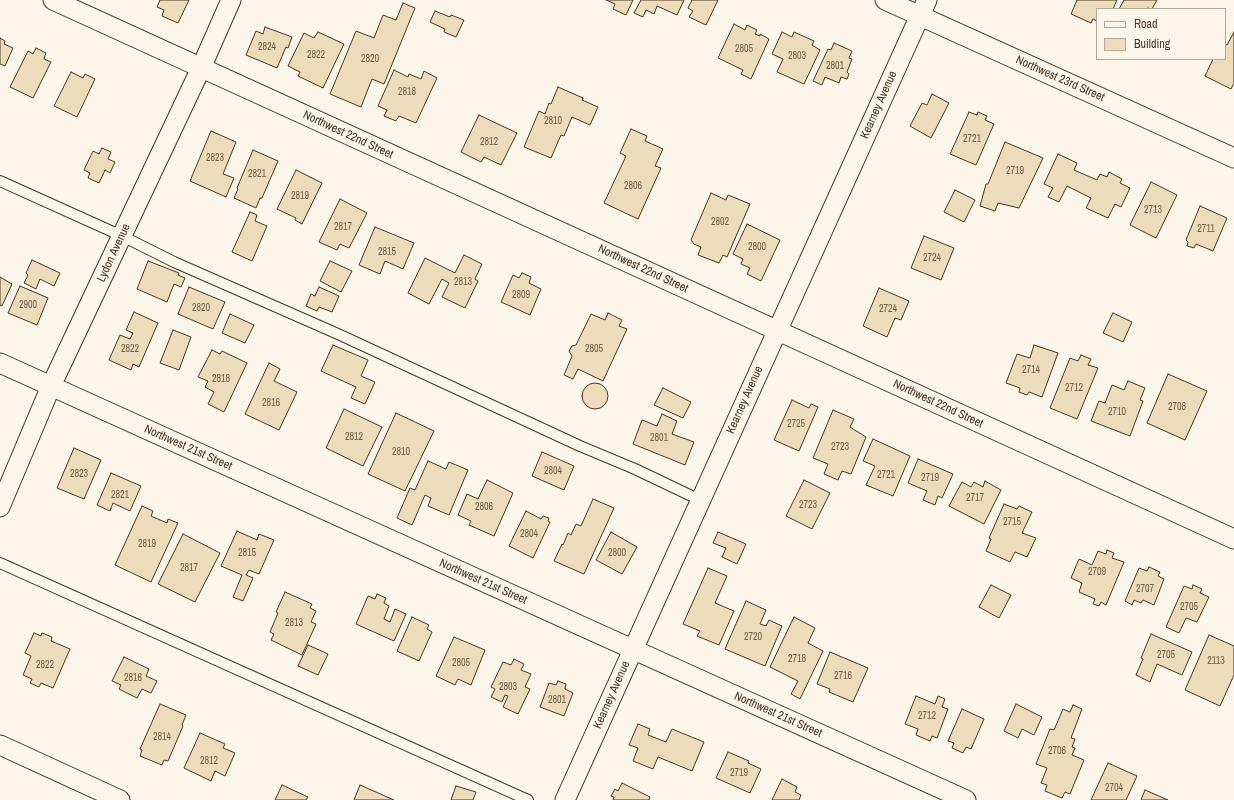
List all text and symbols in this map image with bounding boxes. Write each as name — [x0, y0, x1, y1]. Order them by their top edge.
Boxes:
legend — [1096, 8, 1226, 60]
text: Road — [1134, 16, 1158, 32]
text: Building — [1134, 36, 1170, 52]
house number: 2824 — [258, 41, 276, 53]
house number: 2805 — [735, 43, 753, 55]
house number: 2822 — [307, 49, 325, 61]
house number: 2803 — [788, 50, 806, 62]
house number: 2820 — [361, 53, 379, 65]
street label: Northwest 23rd Street — [1013, 53, 1107, 105]
house number: 2801 — [826, 60, 844, 72]
street label: Kearney Avenue — [858, 69, 900, 141]
house number: 2818 — [398, 86, 416, 98]
street label: Northwest 22nd Street — [301, 108, 395, 162]
house number: 2810 — [544, 115, 562, 127]
house number: 2721 — [963, 133, 981, 145]
house number: 2812 — [480, 136, 498, 148]
house number: 2823 — [206, 152, 224, 164]
house number: 2719 — [1006, 165, 1024, 177]
house number: 2821 — [248, 168, 266, 180]
house number: 2806 — [624, 180, 642, 192]
house number: 2819 — [291, 190, 309, 202]
house number: 2713 — [1144, 204, 1162, 216]
house number: 2802 — [711, 216, 729, 228]
house number: 2817 — [334, 221, 352, 233]
street label: Lydon Avenue — [94, 222, 134, 284]
house number: 2711 — [1197, 223, 1215, 235]
house number: 2800 — [748, 241, 766, 253]
street label: Northwest 22nd Street — [596, 242, 690, 296]
house number: 2815 — [378, 246, 396, 258]
house number: 2724 — [923, 252, 941, 264]
house number: 2813 — [454, 276, 472, 288]
house number: 2809 — [512, 289, 530, 301]
house number: 2900 — [19, 299, 37, 311]
house number: 2820 — [192, 302, 210, 314]
house number: 2724 — [879, 303, 897, 315]
house number: 2822 — [121, 343, 139, 355]
house number: 2805 — [585, 343, 603, 355]
street label: Kearney Avenue — [724, 364, 766, 436]
house number: 2714 — [1022, 364, 1040, 376]
house number: 2818 — [212, 373, 230, 385]
street label: Northwest 22nd Street — [891, 377, 985, 431]
house number: 2712 — [1065, 382, 1083, 394]
house number: 2816 — [262, 397, 280, 409]
house number: 2708 — [1168, 401, 1186, 413]
house number: 2710 — [1108, 406, 1126, 418]
house number: 2725 — [787, 418, 805, 430]
street label: Northwest 21st Street — [142, 422, 234, 474]
house number: 2812 — [345, 431, 363, 443]
house number: 2801 — [650, 432, 668, 444]
house number: 2723 — [831, 441, 849, 453]
house number: 2810 — [392, 446, 410, 458]
house number: 2804 — [544, 465, 562, 477]
house number: 2823 — [70, 468, 88, 480]
house number: 2721 — [877, 469, 895, 481]
house number: 2719 — [921, 472, 939, 484]
house number: 2821 — [111, 489, 129, 501]
house number: 2717 — [966, 492, 984, 504]
house number: 2723 — [799, 499, 817, 511]
house number: 2806 — [475, 501, 493, 513]
house number: 2715 — [1003, 516, 1021, 528]
house number: 2804 — [520, 528, 538, 540]
house number: 2819 — [138, 538, 156, 550]
house number: 2815 — [238, 547, 256, 559]
house number: 2800 — [608, 547, 626, 559]
street label: Northwest 21st Street — [437, 556, 529, 608]
house number: 2817 — [180, 562, 198, 574]
house number: 2709 — [1088, 566, 1106, 578]
house number: 2707 — [1136, 583, 1154, 595]
house number: 2705 — [1180, 601, 1198, 613]
house number: 2813 — [285, 617, 303, 629]
house number: 2720 — [744, 631, 762, 643]
house number: 2705 — [1157, 649, 1175, 661]
house number: 2718 — [788, 653, 806, 665]
house number: 2113 — [1207, 655, 1225, 667]
house number: 2805 — [452, 657, 470, 669]
house number: 2822 — [36, 659, 54, 671]
street label: Kearney Avenue — [591, 659, 633, 731]
house number: 2716 — [834, 670, 852, 682]
house number: 2816 — [124, 672, 142, 684]
house number: 2803 — [499, 681, 517, 693]
street label: Northwest 21st Street — [732, 689, 824, 741]
house number: 2801 — [548, 694, 566, 706]
house number: 2712 — [918, 710, 936, 722]
house number: 2814 — [153, 731, 171, 743]
house number: 2706 — [1048, 745, 1066, 757]
house number: 2812 — [200, 755, 218, 767]
house number: 2719 — [730, 767, 748, 779]
house number: 2704 — [1105, 782, 1123, 794]

